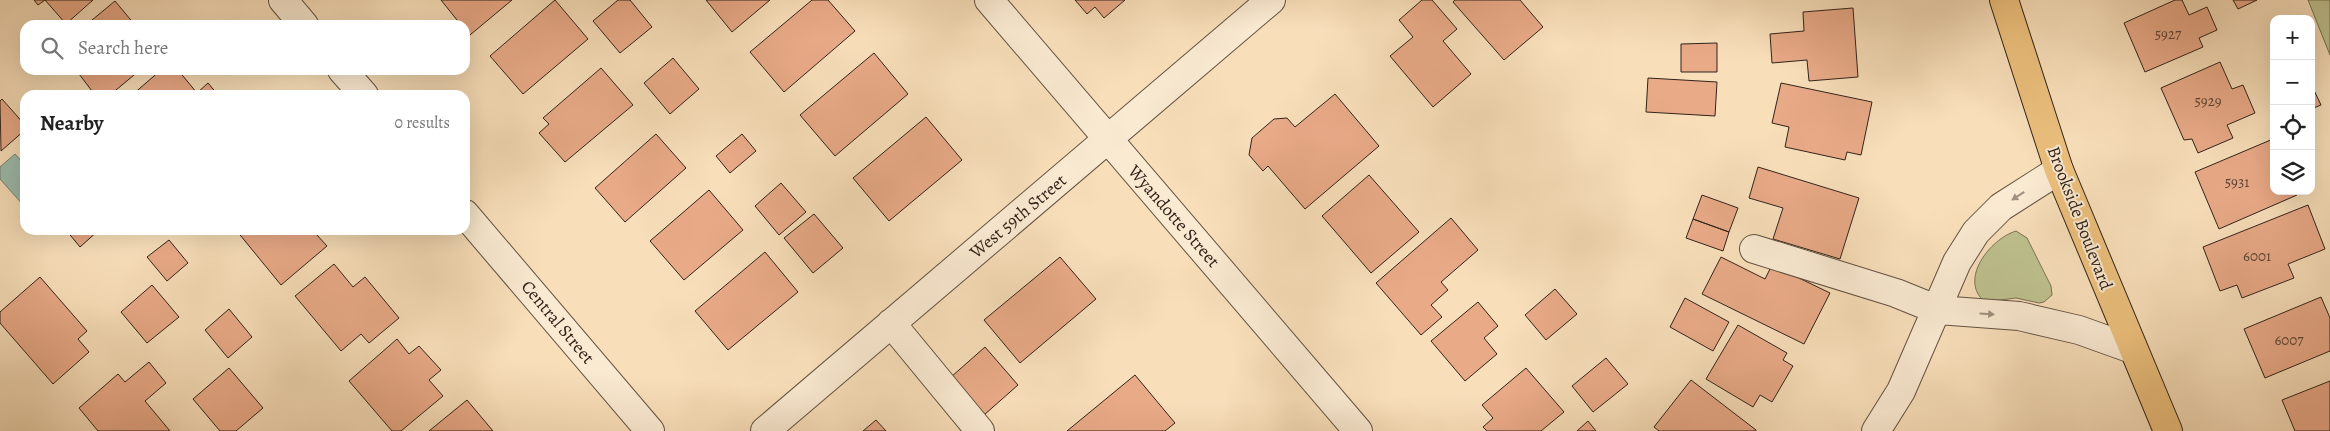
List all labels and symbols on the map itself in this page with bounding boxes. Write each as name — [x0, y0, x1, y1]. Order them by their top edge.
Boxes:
house number: 5927 — [2155, 24, 2182, 44]
house number: 5929 — [2194, 91, 2222, 111]
street label: Brookside Boulevard — [2042, 143, 2119, 294]
street label: Wyandotte Street — [1122, 159, 1225, 272]
street label: West 59th Street — [964, 168, 1072, 264]
house number: 5931 — [2225, 172, 2249, 192]
one-way arrow — [2011, 191, 2024, 201]
house number: 6001 — [2243, 246, 2271, 266]
street label: Central Street — [516, 275, 600, 369]
one-way arrow — [1979, 310, 1995, 318]
house number: 6007 — [2274, 330, 2304, 350]

